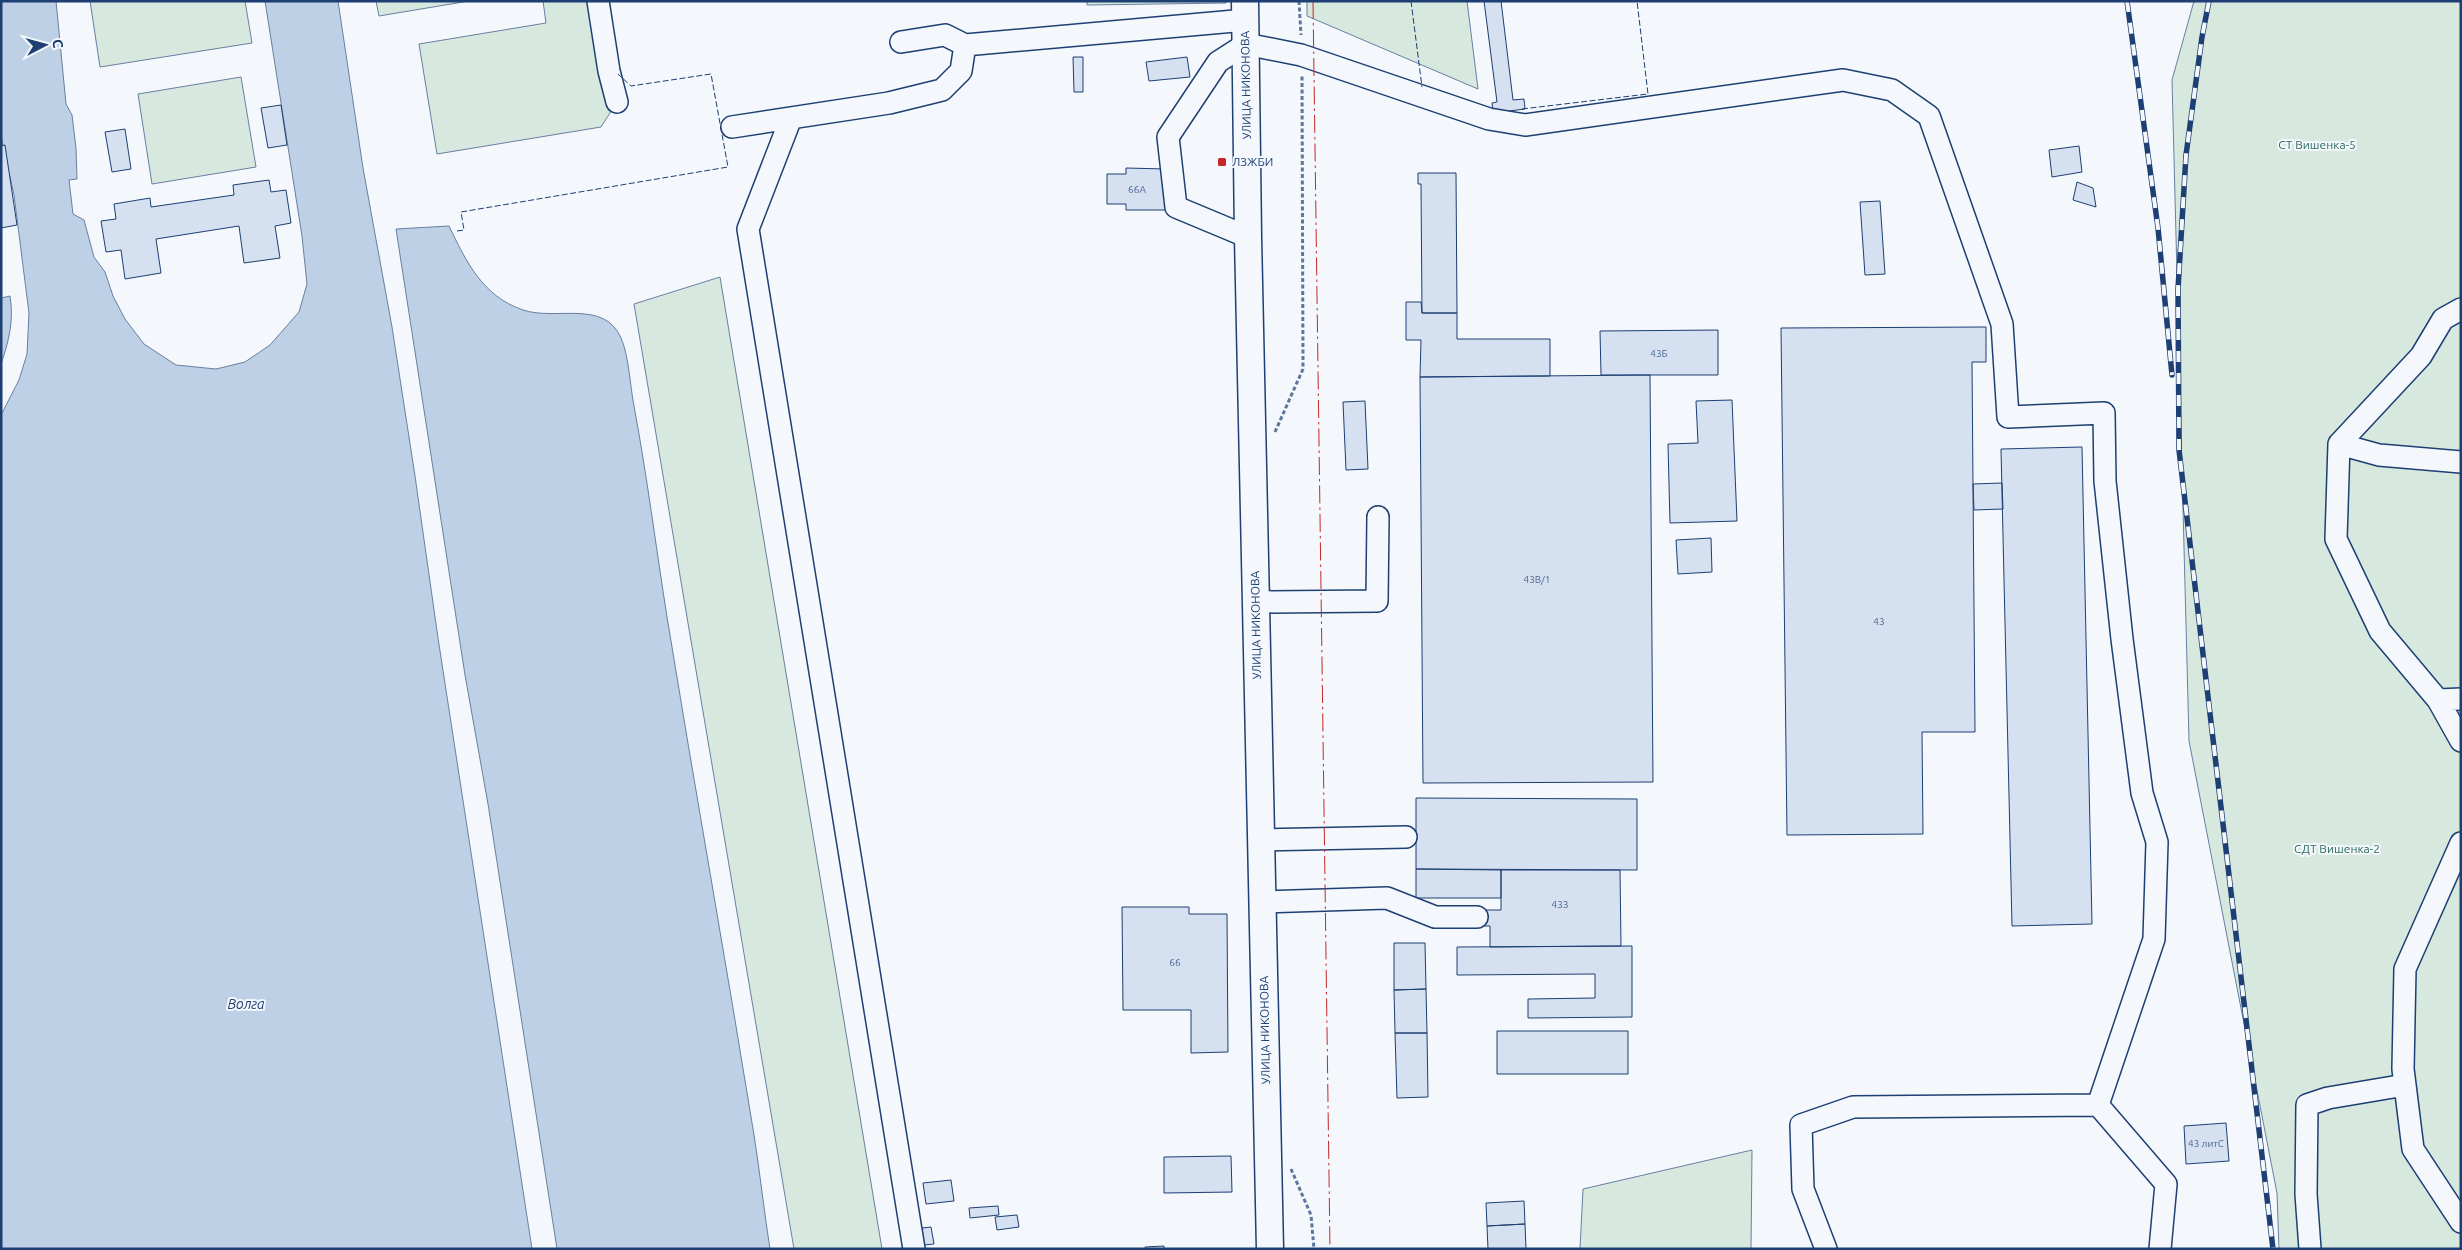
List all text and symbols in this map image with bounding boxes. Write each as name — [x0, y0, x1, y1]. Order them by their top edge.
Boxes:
north arrow — [20, 20, 70, 70]
street label: УЛИЦА НИКОНОВА — [1238, 30, 1253, 139]
text: С — [50, 38, 66, 49]
park label: СТ Вишенка-5 — [2278, 138, 2356, 151]
place label: ЛЗЖБИ — [1232, 155, 1273, 168]
marker: ЛЗЖБИ — [1216, 156, 1228, 168]
house number: 66А — [1128, 184, 1146, 195]
house number: 43Б — [1650, 348, 1668, 359]
street label: УЛИЦА НИКОНОВА — [1248, 570, 1263, 679]
house number: 43В/1 — [1524, 574, 1550, 585]
house number: 43 — [1873, 616, 1885, 627]
park label: СДТ Вишенка-2 — [2294, 842, 2380, 855]
house number: 43З — [1552, 899, 1569, 910]
house number: 66 — [1169, 957, 1181, 968]
street label: УЛИЦА НИКОНОВА — [1257, 975, 1272, 1084]
water label: Волга — [227, 996, 265, 1012]
house number: 43 литС — [2188, 1138, 2224, 1149]

